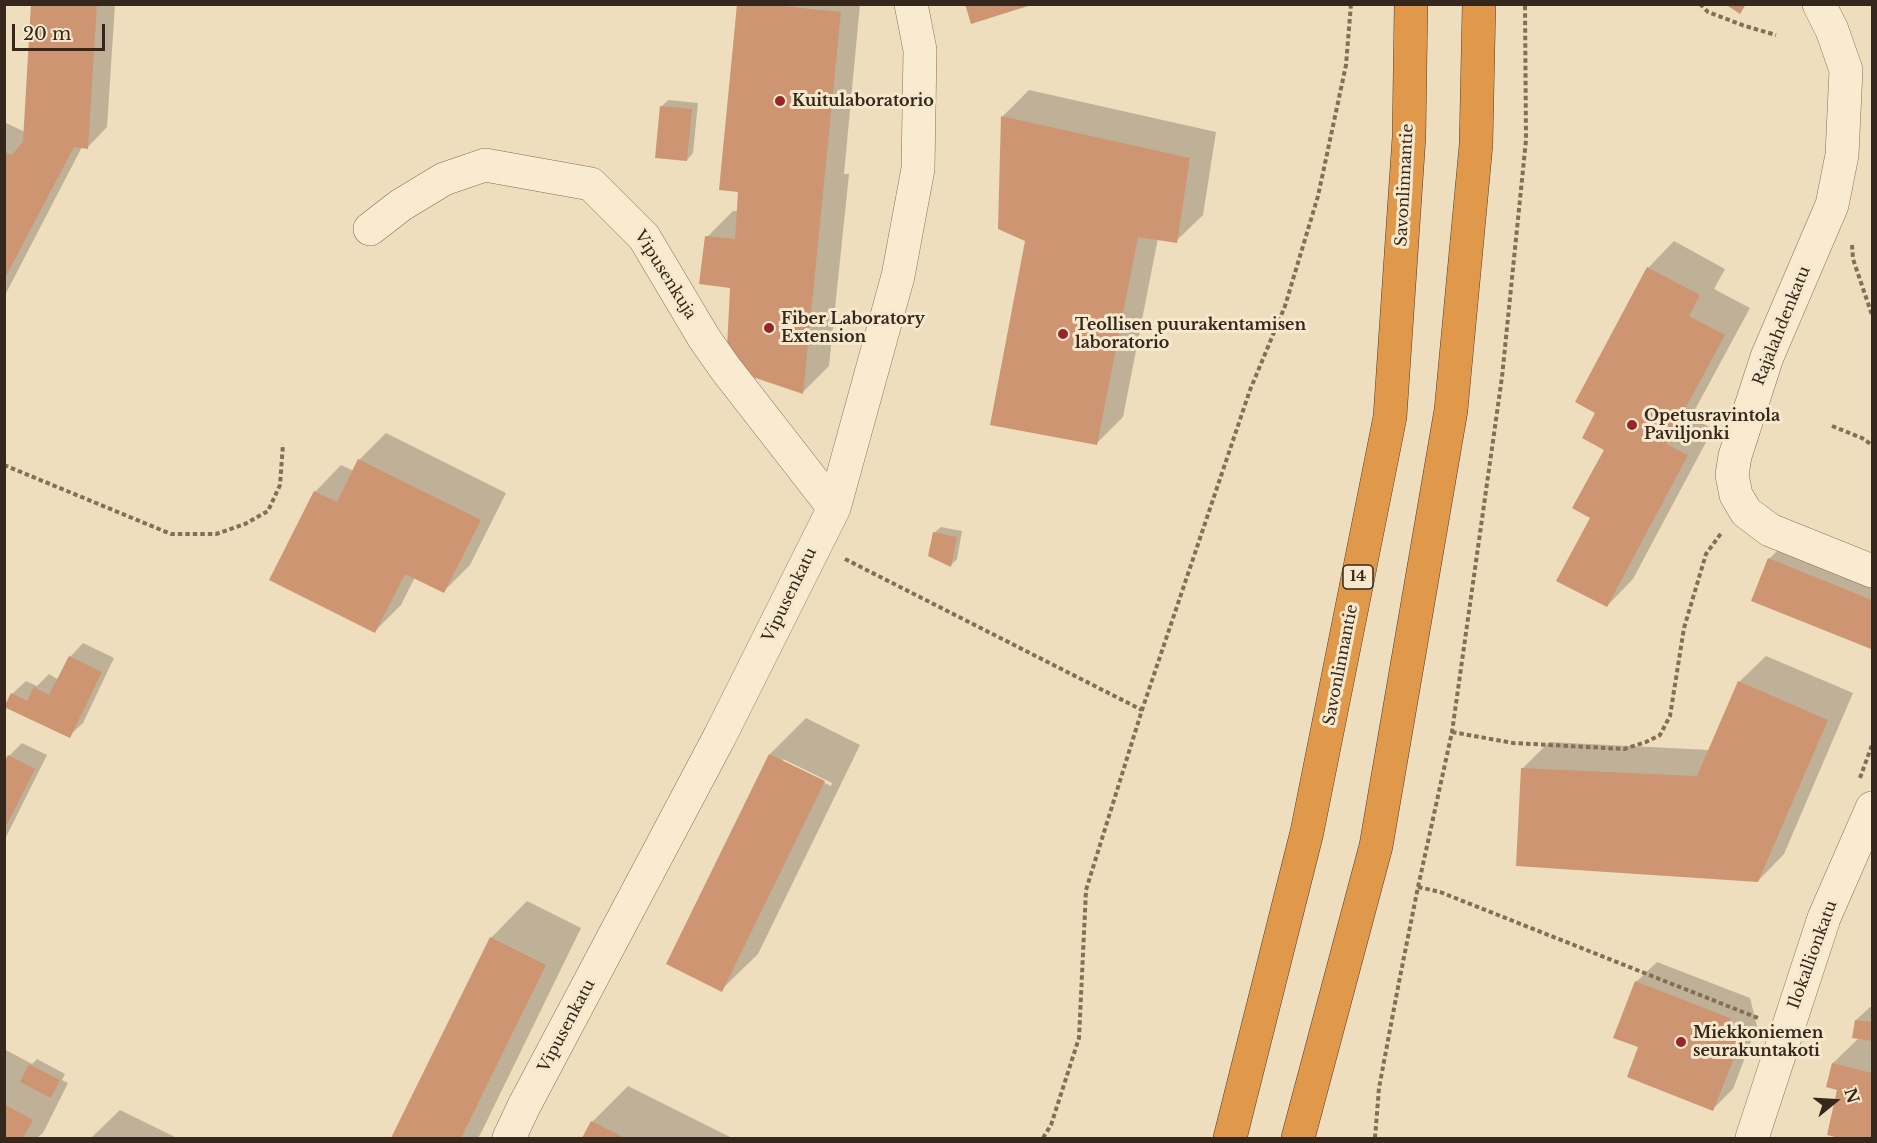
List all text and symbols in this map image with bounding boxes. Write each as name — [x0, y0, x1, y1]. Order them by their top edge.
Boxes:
scale bar — [15, 12, 108, 50]
text: 20 m — [23, 23, 71, 45]
place label: Kuitulaboratorio — [792, 91, 934, 111]
marker: Kuitulaboratorio — [773, 94, 787, 108]
street label: Savonlinnantie — [1392, 123, 1418, 247]
street label: Vipusenkuja — [630, 227, 700, 323]
street label: Rajalahdenkatu — [1749, 264, 1815, 388]
place label: Fiber Laboratory Extension — [781, 309, 925, 347]
place label: Teollisen puurakentamisen laboratorio — [1075, 315, 1306, 353]
marker: Fiber Laboratory Extension — [762, 321, 776, 335]
marker: Teollisen puurakentamisen laboratorio — [1056, 327, 1070, 341]
place label: Opetusravintola Paviljonki — [1644, 406, 1780, 444]
marker: Opetusravintola Paviljonki — [1625, 418, 1639, 432]
street label: Vipusenkatu — [759, 545, 821, 645]
road number: 14 — [1343, 565, 1373, 589]
street label: Savonlinnantie — [1320, 603, 1362, 727]
street label: Ilokallionkatu — [1785, 898, 1841, 1012]
street label: Vipusenkatu — [534, 976, 600, 1076]
place label: Miekkoniemen seurakuntakoti — [1693, 1023, 1823, 1061]
marker: Miekkoniemen seurakuntakoti — [1674, 1035, 1688, 1049]
north arrow — [1805, 1071, 1865, 1131]
text: N — [1840, 1085, 1864, 1106]

